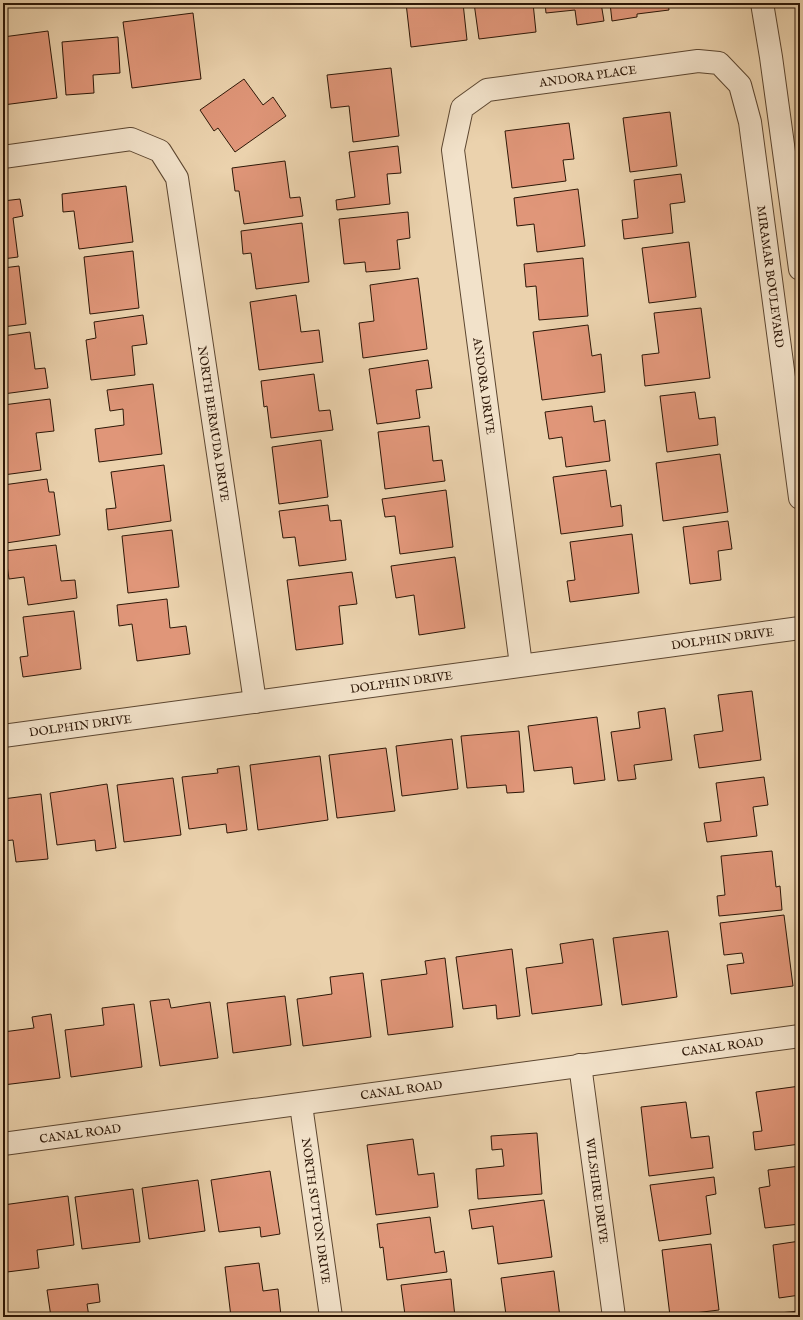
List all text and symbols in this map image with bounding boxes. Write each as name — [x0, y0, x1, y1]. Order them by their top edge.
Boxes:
street label: ANDORA PLACE — [537, 63, 638, 91]
street label: MIRAMAR BOULEVARD — [753, 204, 787, 349]
street label: ANDORA DRIVE — [469, 336, 498, 435]
street label: NORTH BERMUDA DRIVE — [194, 345, 232, 503]
street label: DOLPHIN DRIVE — [670, 625, 775, 653]
street label: DOLPHIN DRIVE — [349, 668, 454, 697]
street label: DOLPHIN DRIVE — [28, 712, 133, 740]
street label: CANAL ROAD — [681, 1034, 765, 1060]
street label: CANAL ROAD — [360, 1078, 444, 1103]
street label: CANAL ROAD — [39, 1121, 123, 1147]
street label: NORTH SUTTON DRIVE — [298, 1137, 333, 1285]
street label: WILSHIRE DRIVE — [582, 1137, 611, 1245]

